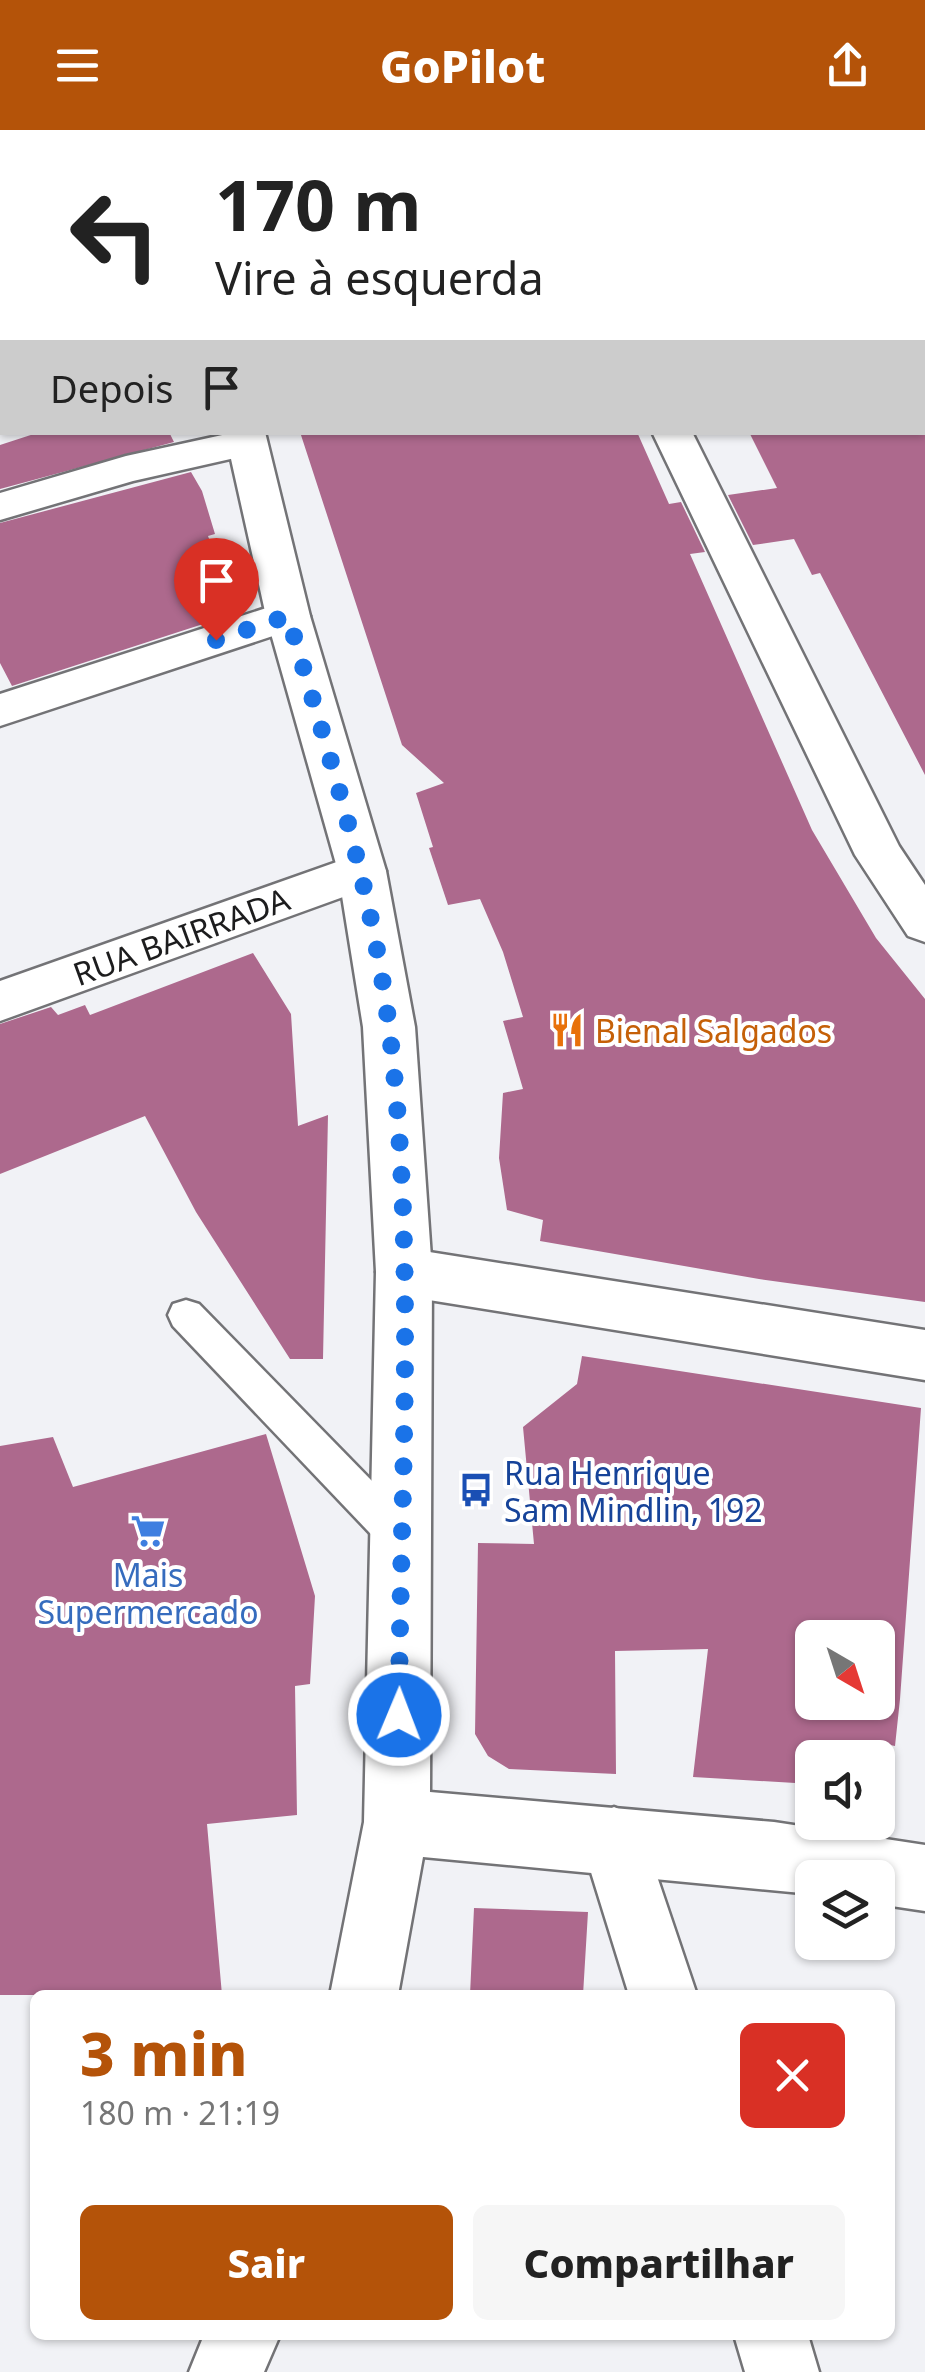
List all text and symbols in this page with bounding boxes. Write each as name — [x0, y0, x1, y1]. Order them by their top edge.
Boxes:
text: GoPilot — [380, 35, 545, 96]
icon: menu — [50, 38, 105, 93]
icon: share — [820, 38, 875, 93]
text: 170 m — [215, 156, 422, 252]
icon: left — [50, 170, 180, 300]
text: Vire à esquerda — [215, 247, 544, 308]
icon: arrive — [194, 360, 249, 415]
text: Depois — [50, 362, 174, 414]
pin — [174, 538, 259, 641]
icon: arrive — [189, 553, 244, 608]
street label: RUA BAIRRADA — [67, 877, 296, 995]
place label: Bienal Salgados — [595, 1009, 832, 1052]
restaurant icon: Bienal Salgados — [548, 1011, 586, 1049]
place label: Rua Henrique Sam Mindlin, 192 — [504, 1451, 763, 1531]
bus stop icon: Rua Henrique Sam Mindlin, 192 — [457, 1471, 495, 1509]
supermarket icon: Mais Supermercado — [129, 1512, 167, 1550]
place label: Mais Supermercado — [37, 1553, 259, 1633]
north arrow — [795, 1620, 895, 1720]
map controls — [795, 1620, 895, 1960]
position arrow — [347, 1663, 451, 1767]
button: sound — [795, 1740, 895, 1840]
button: layers — [795, 1860, 895, 1960]
text: 3 min — [80, 2012, 248, 2094]
button: close — [740, 2023, 845, 2128]
text: 180 m · 21:19 — [80, 2091, 280, 2134]
button: Sair — [80, 2205, 453, 2320]
button: Compartilhar — [473, 2205, 845, 2320]

